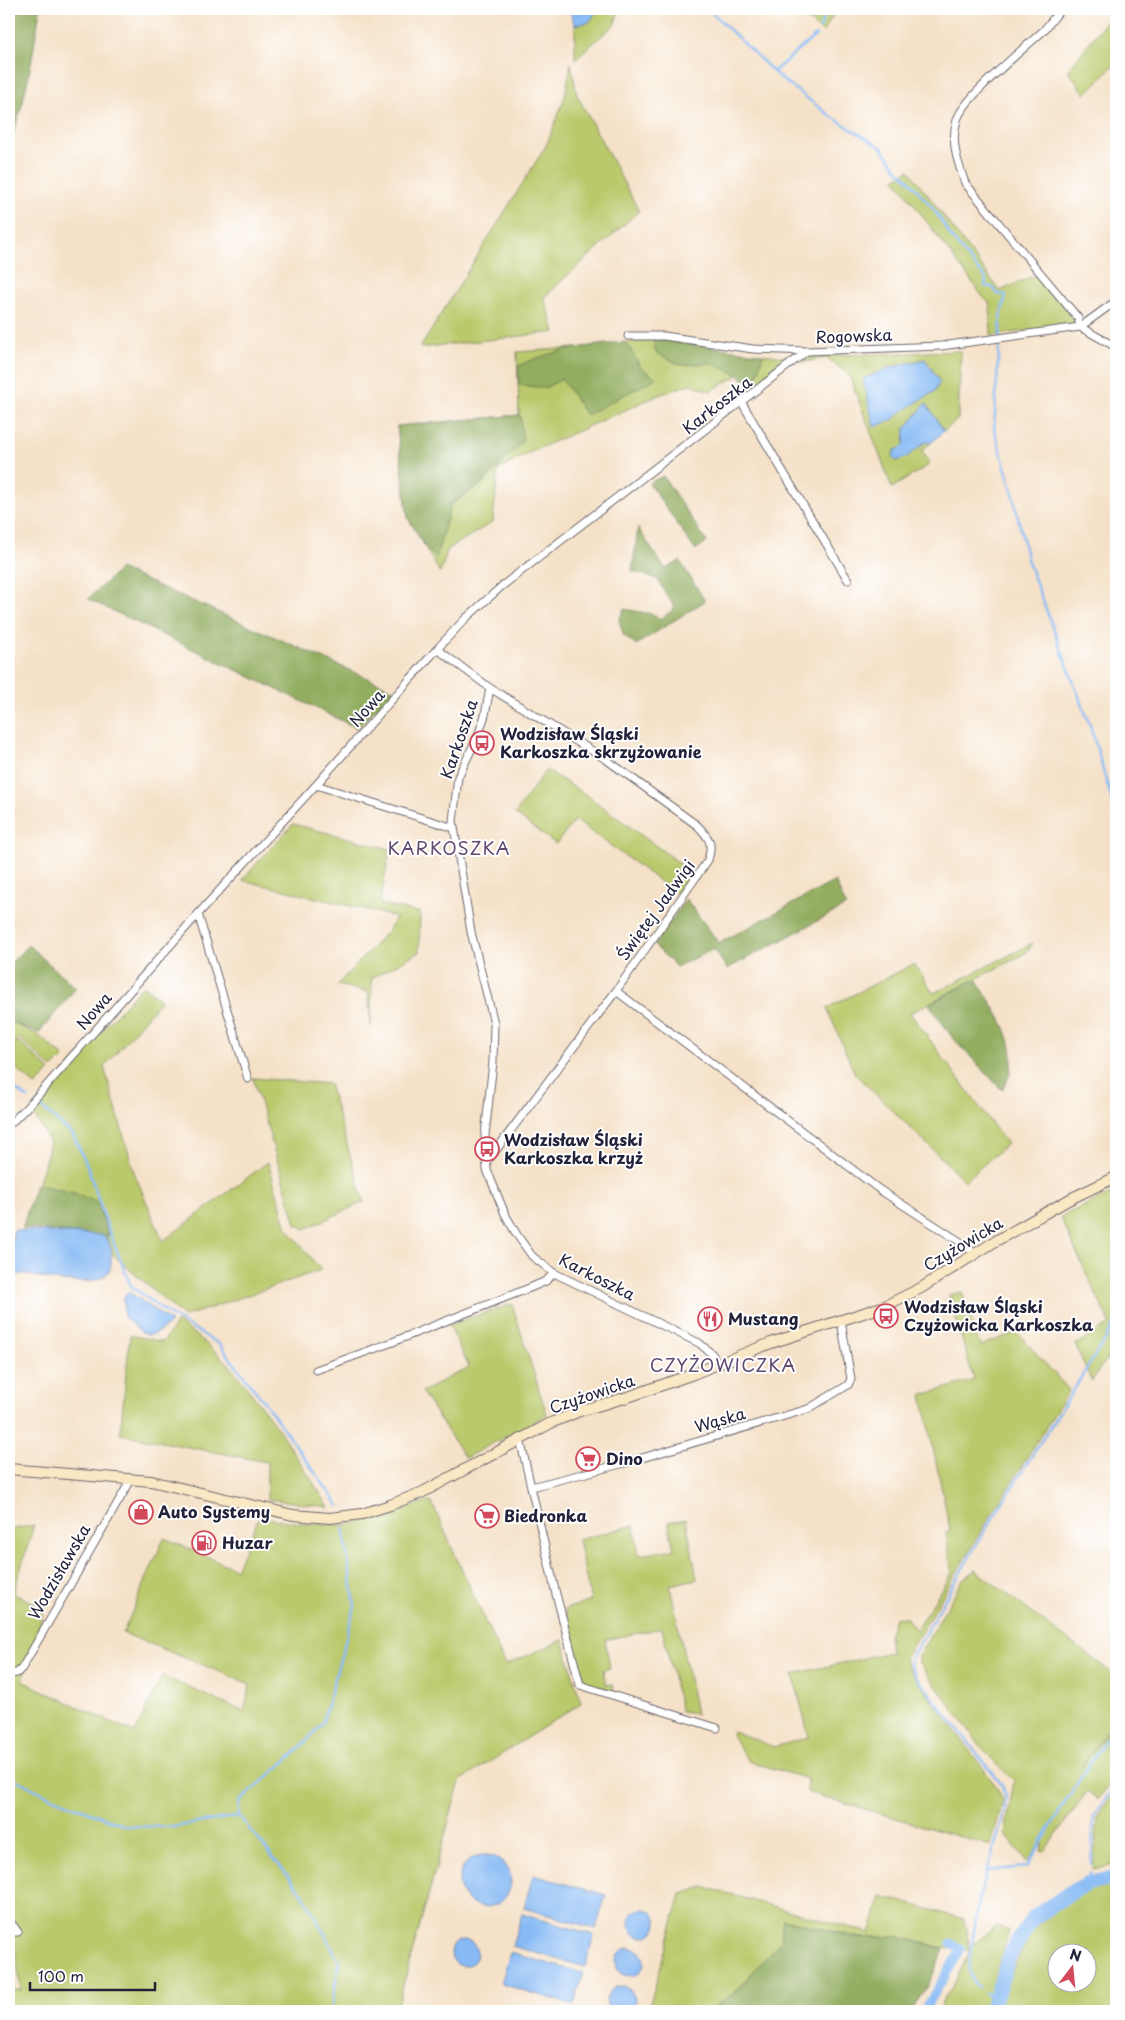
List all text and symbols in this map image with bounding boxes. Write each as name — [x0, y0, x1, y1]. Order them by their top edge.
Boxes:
street label: Rogowska — [815, 322, 893, 348]
street label: Karkoszka — [676, 369, 756, 439]
street label: Nowa — [343, 683, 390, 732]
street label: Karkoszka — [433, 696, 483, 782]
place label: Wodzisław Śląski Karkoszka skrzyżowanie — [500, 721, 702, 763]
bus stop icon: Wodzisław Śląski Karkoszka skrzyżowanie — [469, 730, 495, 756]
district label: KARKOSZKA — [387, 834, 511, 861]
street label: Świętej Jadwigi — [610, 854, 700, 965]
street label: Nowa — [70, 986, 117, 1035]
place label: Wodzisław Śląski Karkoszka krzyż — [504, 1127, 643, 1169]
bus stop icon: Wodzisław Śląski Karkoszka krzyż — [474, 1136, 500, 1162]
street label: Czyżowicka — [918, 1210, 1007, 1276]
street label: Karkoszka — [555, 1247, 640, 1306]
place label: Wodzisław Śląski Czyżowicka Karkoszka — [904, 1294, 1094, 1336]
bus stop icon: Wodzisław Śląski Czyżowicka Karkoszka — [873, 1303, 899, 1329]
restaurant icon: Mustang — [697, 1306, 723, 1332]
place label: Mustang — [728, 1306, 799, 1330]
district label: CZYŻOWICZKA — [650, 1351, 796, 1378]
street label: Czyżowicka — [546, 1367, 638, 1419]
street label: Wąska — [691, 1400, 748, 1438]
supermarket icon: Dino — [575, 1446, 601, 1472]
place label: Dino — [606, 1446, 643, 1470]
shop icon: Auto Systemy — [128, 1499, 154, 1525]
place label: Auto Systemy — [158, 1499, 270, 1523]
supermarket icon: Biedronka — [474, 1503, 500, 1529]
place label: Biedronka — [504, 1503, 587, 1527]
street label: Wodzisławska — [21, 1519, 95, 1624]
fuel station icon: Huzar — [191, 1530, 217, 1556]
place label: Huzar — [222, 1530, 273, 1554]
north arrow — [1048, 1942, 1098, 1992]
text: N — [1067, 1943, 1084, 1967]
scale bar — [30, 1960, 155, 1992]
text: 100 m — [38, 1964, 84, 1987]

